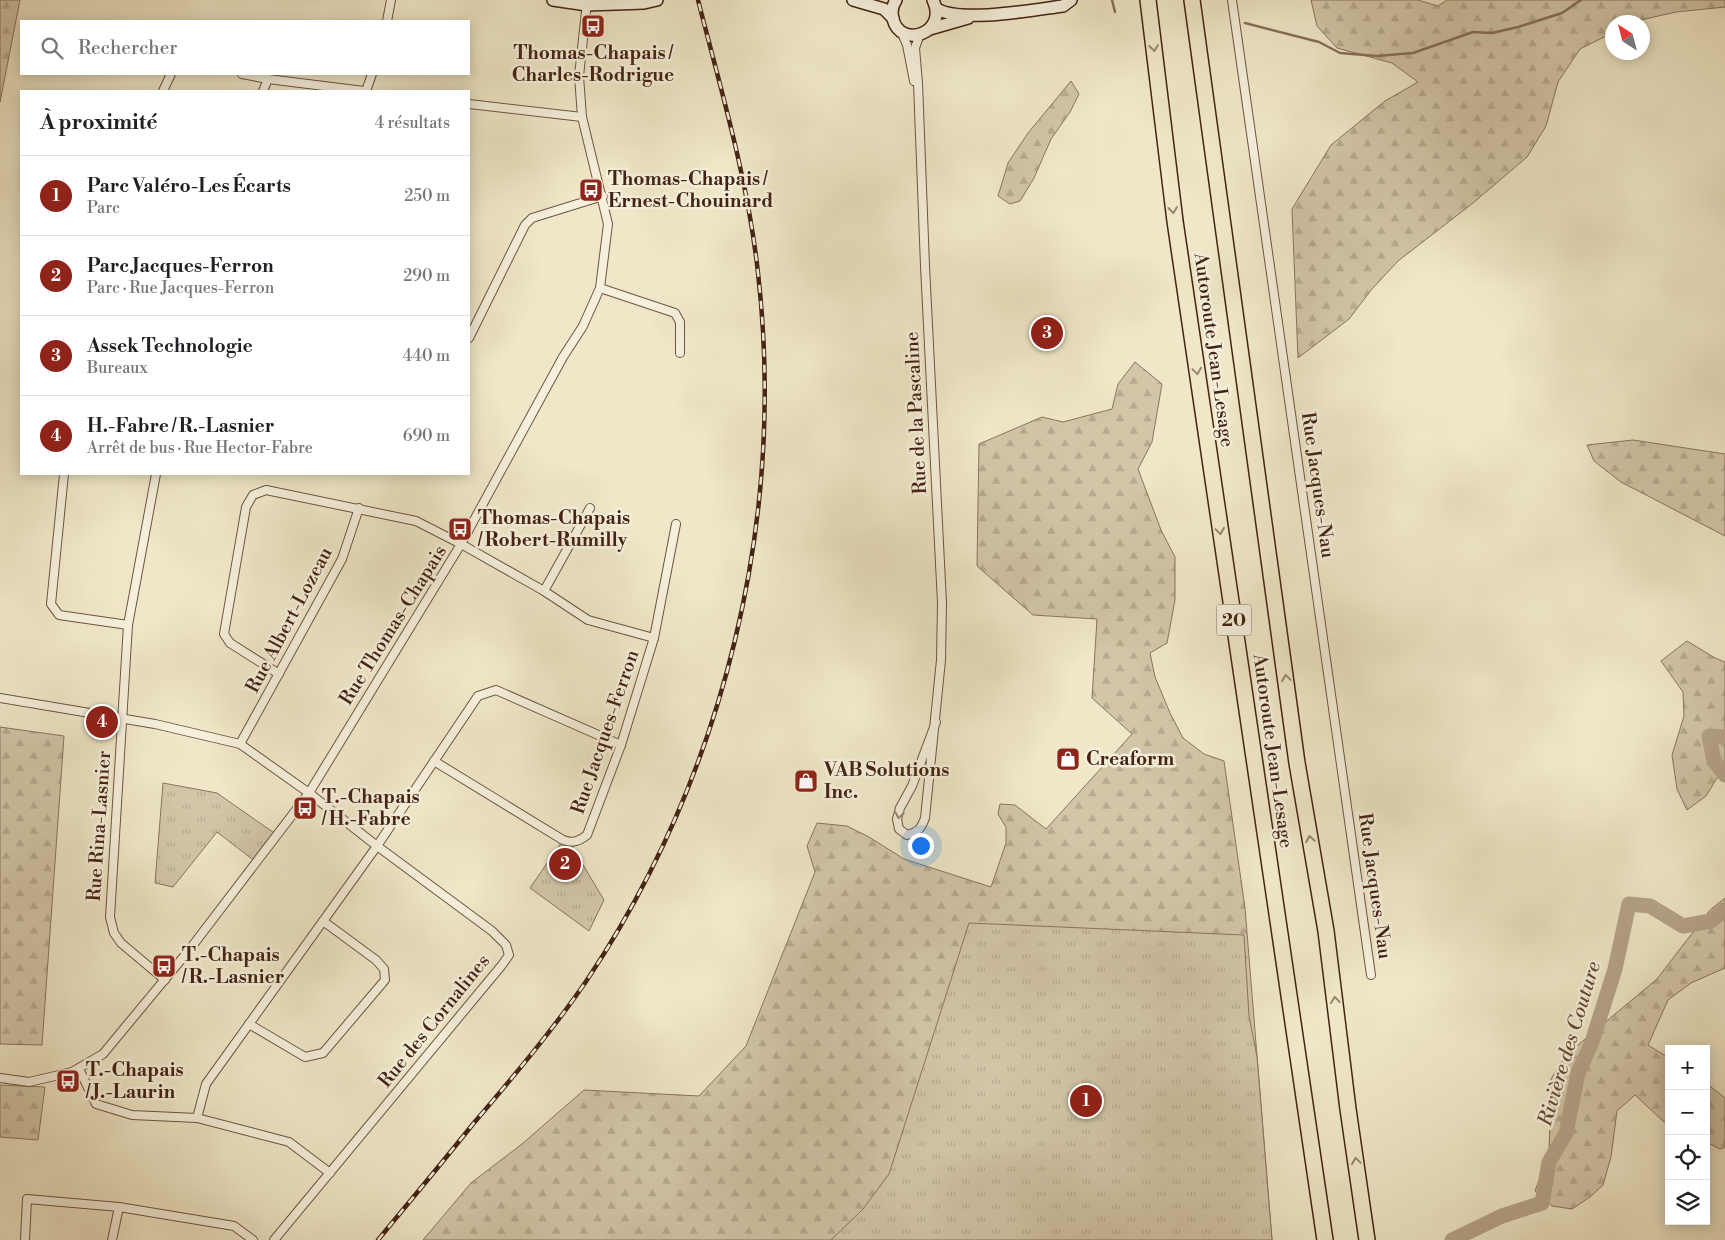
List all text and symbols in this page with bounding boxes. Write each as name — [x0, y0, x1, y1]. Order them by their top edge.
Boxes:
bus stop icon: Thomas-Chapais / Charles-Rodrigue — [580, 13, 606, 39]
north arrow — [1605, 15, 1650, 60]
search box — [20, 20, 470, 75]
icon: search — [38, 34, 66, 62]
text: Rechercher — [78, 36, 177, 60]
place label: Thomas-Chapais / Charles-Rodrigue — [512, 41, 674, 87]
one-way arrow — [1148, 45, 1159, 53]
text: À proximité — [40, 110, 157, 136]
text: 4 résultats — [375, 113, 450, 133]
place label: Thomas-Chapais / Ernest-Chouinard — [608, 167, 773, 213]
text: Parc Valéro-Les Écarts — [87, 174, 291, 198]
bus stop icon: Thomas-Chapais / Ernest-Chouinard — [578, 177, 604, 203]
text: 1 — [52, 186, 60, 206]
text: 250 m — [404, 186, 450, 206]
text: Parc — [87, 198, 120, 218]
one-way arrow — [1167, 206, 1178, 214]
street label: Autoroute Jean-Lesage — [1188, 250, 1240, 449]
text: Parc Jacques-Ferron — [87, 254, 274, 278]
text: 2 — [51, 266, 61, 286]
text: 290 m — [403, 266, 450, 286]
text: Parc · Rue Jacques-Ferron — [87, 278, 274, 298]
pin: 3 — [1031, 314, 1063, 352]
street label: Rue de la Pascaline — [900, 331, 932, 495]
text: Assek Technologie — [87, 334, 253, 358]
text: 3 — [51, 346, 61, 366]
text: 440 m — [403, 346, 450, 366]
text: Bureaux — [87, 358, 148, 378]
one-way arrow — [1191, 366, 1201, 375]
street label: Rue Jacques-Nau — [1296, 411, 1340, 560]
text: H.-Fabre / R.-Lasnier — [87, 414, 274, 438]
text: 4 — [51, 426, 61, 446]
text: 690 m — [403, 426, 450, 446]
text: Arrêt de bus · Rue Hector-Fabre — [87, 438, 313, 458]
place label: Thomas-Chapais / Robert-Rumilly — [477, 506, 630, 552]
bus stop icon: Thomas-Chapais / Robert-Rumilly — [447, 516, 473, 542]
one-way arrow — [1215, 527, 1225, 536]
street label: Rue Thomas-Chapais — [334, 541, 452, 709]
street label: Rue Albert-Lozeau — [240, 543, 338, 697]
road number: 20 — [1216, 604, 1252, 636]
street label: Rue Jacques-Ferron — [566, 647, 644, 817]
street label: Autoroute Jean-Lesage — [1247, 651, 1299, 850]
one-way arrow — [1281, 674, 1291, 683]
pin: 4 — [86, 703, 118, 741]
shop icon: Creaform — [1055, 746, 1081, 772]
place label: Creaform — [1086, 747, 1174, 771]
street label: Rue Rina-Lasnier — [82, 750, 116, 902]
place label: VAB Solutions Inc. — [823, 758, 949, 804]
shop icon: VAB Solutions Inc. — [793, 768, 819, 794]
place label: T.-Chapais / H.-Fabre — [321, 785, 420, 831]
bus stop icon: T.-Chapais / H.-Fabre — [292, 795, 318, 821]
one-way arrow — [894, 812, 905, 820]
street label: Rue Jacques-Nau — [1353, 812, 1397, 961]
your location — [908, 833, 934, 859]
one-way arrow — [1306, 835, 1316, 843]
pin: 2 — [549, 845, 581, 883]
place label: T.-Chapais / R.-Lasnier — [181, 943, 285, 989]
street label: Rue des Cornalines — [373, 950, 495, 1092]
bus stop icon: T.-Chapais / R.-Lasnier — [151, 953, 177, 979]
water label: Rivière des Couture — [1533, 958, 1607, 1130]
one-way arrow — [1330, 995, 1341, 1003]
map controls — [1665, 1045, 1710, 1225]
button: + — [1665, 1045, 1710, 1090]
place label: T.-Chapais / J.-Laurin — [85, 1058, 184, 1104]
bus stop icon: T.-Chapais / J.-Laurin — [55, 1068, 81, 1094]
pin: 1 — [1070, 1082, 1102, 1120]
button: − — [1665, 1090, 1710, 1135]
button: locate — [1665, 1135, 1710, 1180]
one-way arrow — [1351, 1156, 1361, 1165]
button: layers — [1665, 1180, 1710, 1225]

